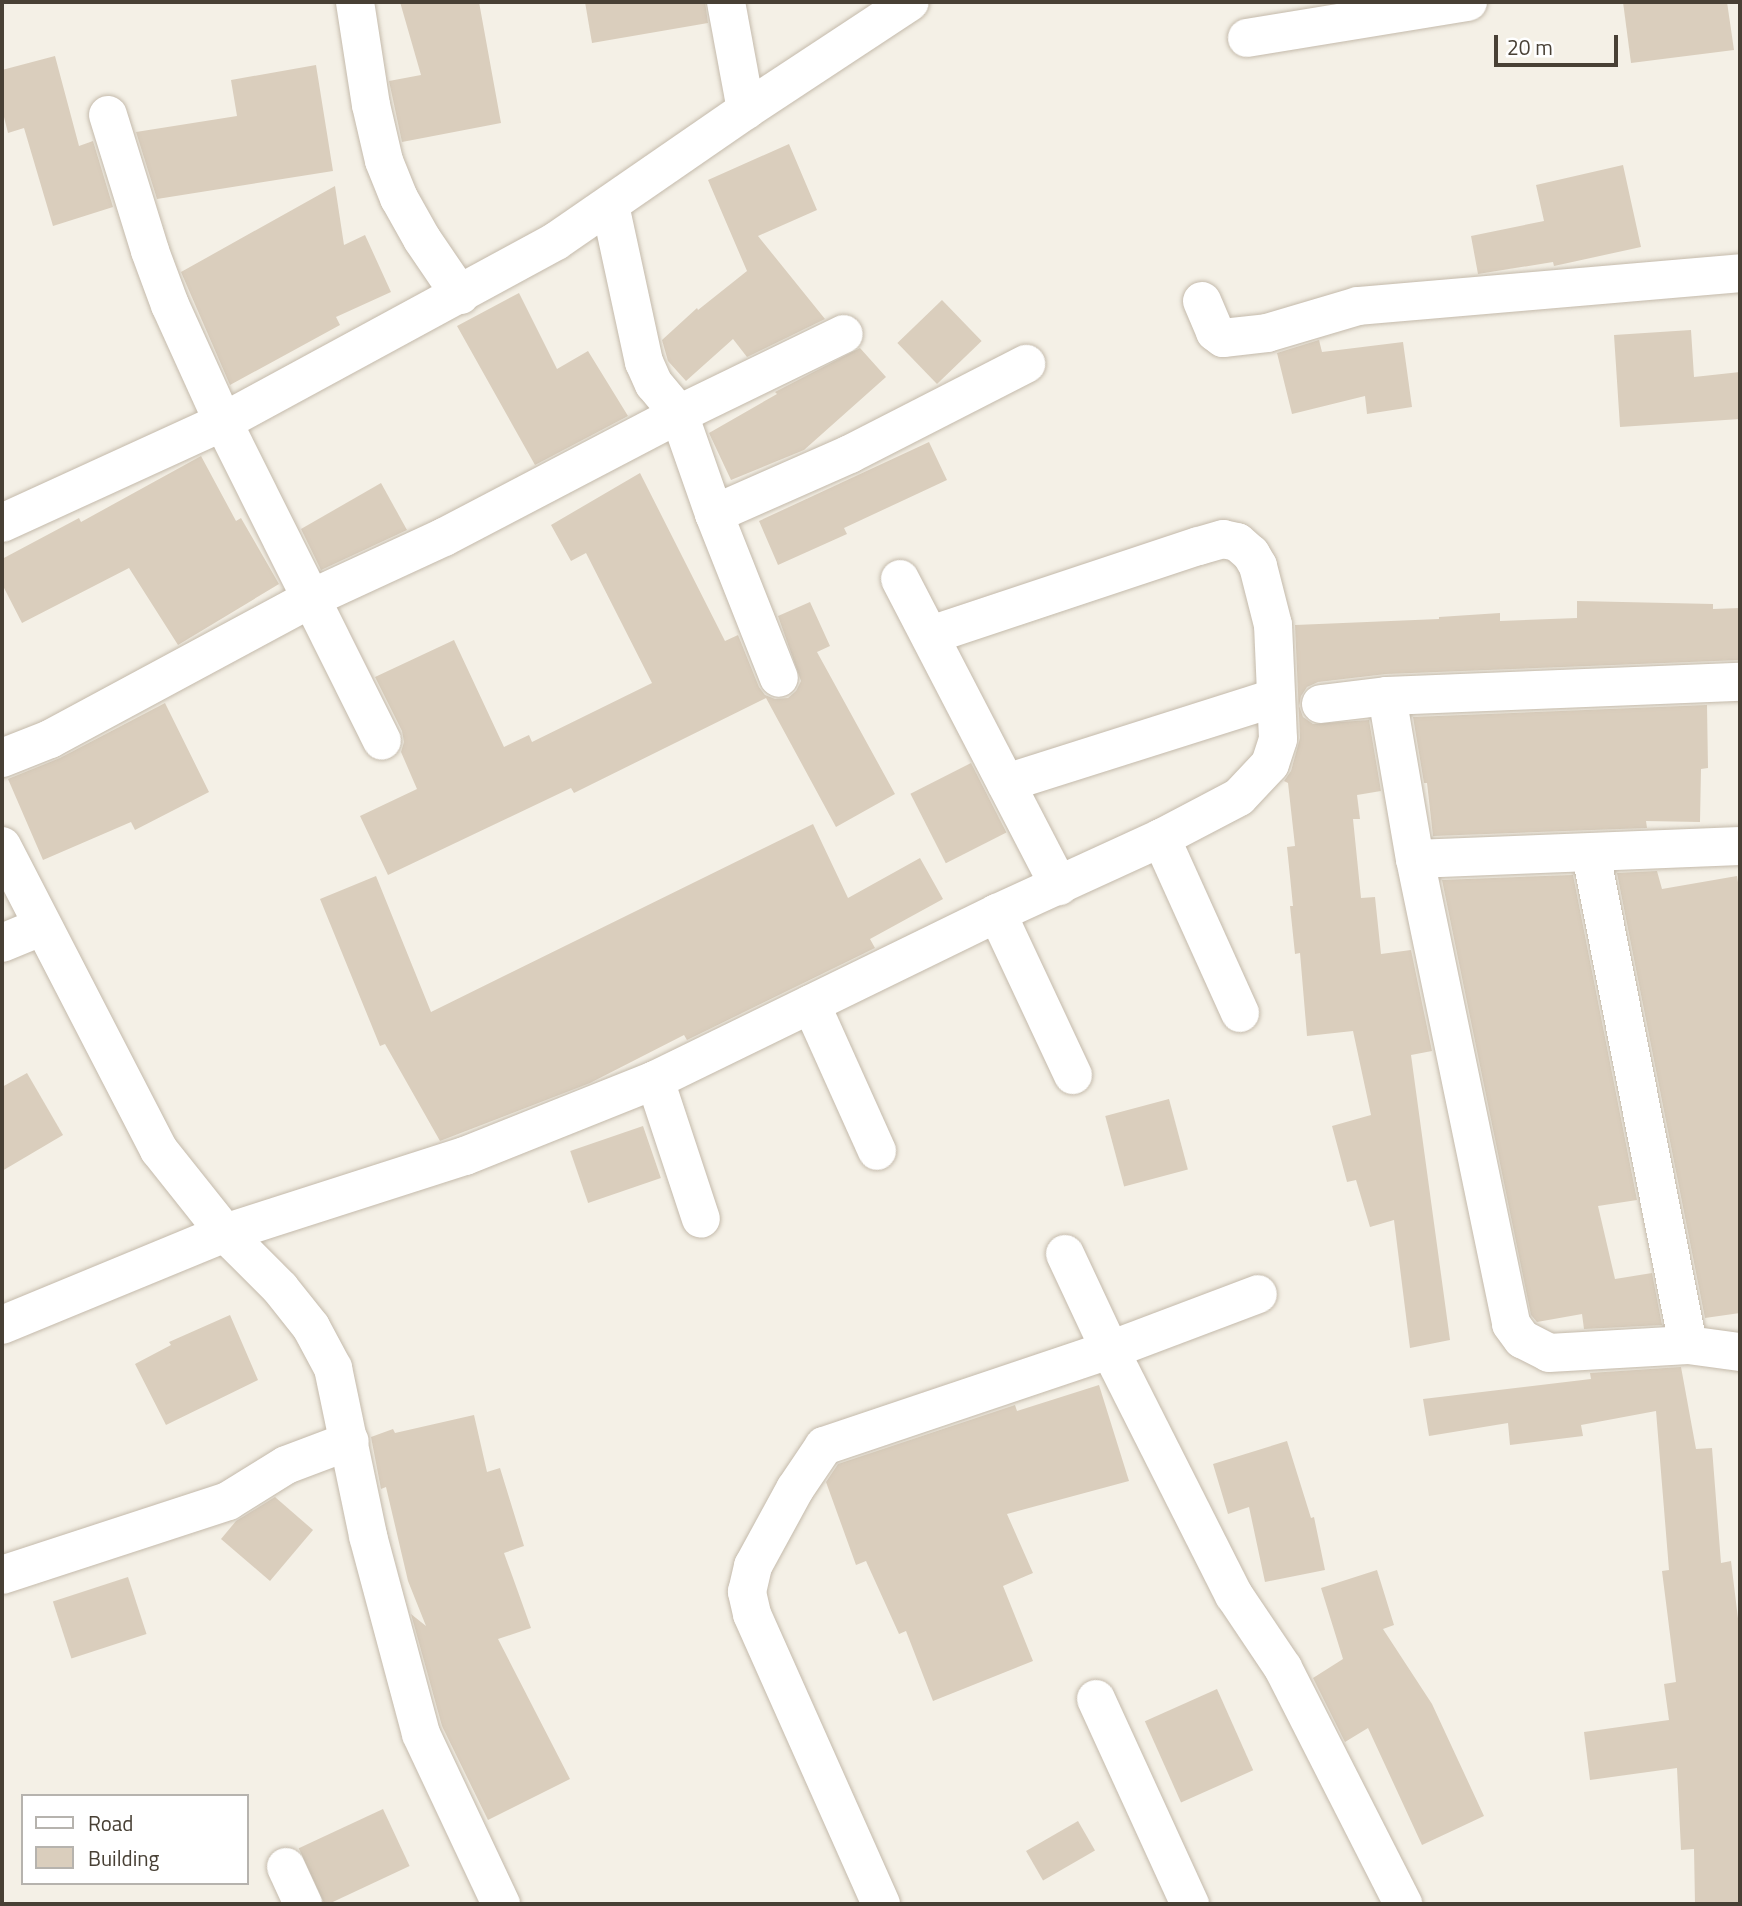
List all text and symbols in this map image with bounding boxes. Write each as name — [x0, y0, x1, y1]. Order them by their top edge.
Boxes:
scale bar — [1497, 21, 1621, 65]
text: 20 m — [1507, 31, 1553, 63]
legend — [21, 1794, 248, 1885]
text: Road — [88, 1807, 133, 1839]
text: Building — [88, 1842, 159, 1874]

